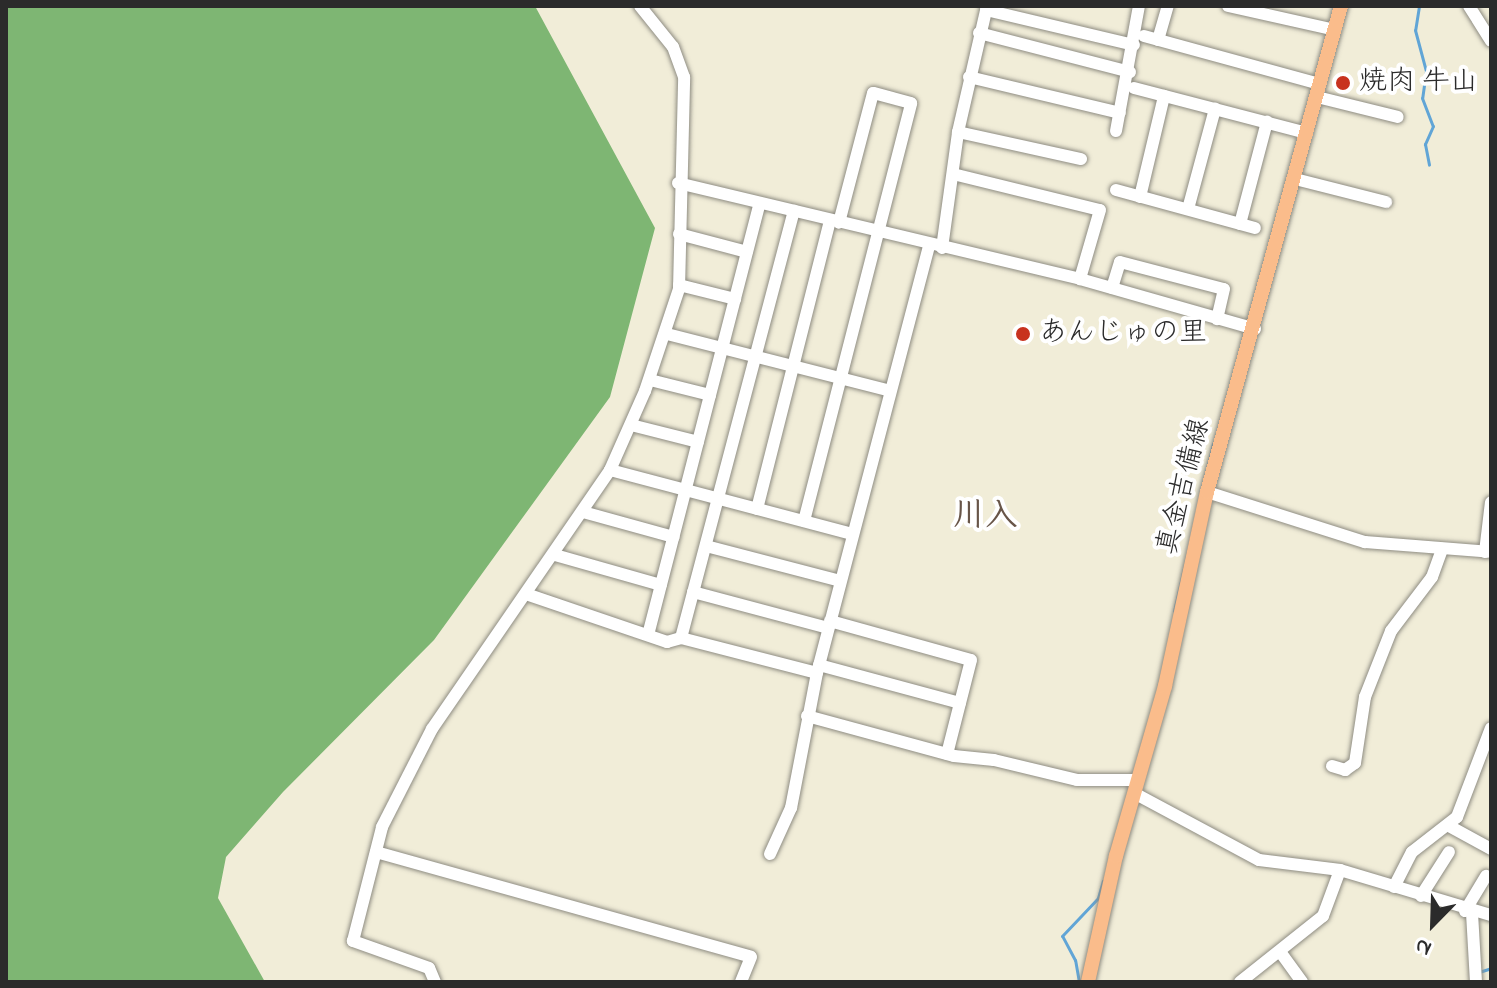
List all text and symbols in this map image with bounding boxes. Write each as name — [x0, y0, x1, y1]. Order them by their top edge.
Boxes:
place label: 焼肉 牛山 — [1359, 66, 1478, 100]
marker: 焼肉 牛山 — [1334, 74, 1352, 92]
place label: あんじゅの里 — [1039, 317, 1207, 351]
marker: あんじゅの里 — [1014, 325, 1032, 343]
street label: 真金吉備線 — [1152, 415, 1218, 559]
district label: 川入 — [953, 499, 1017, 537]
north arrow — [1393, 884, 1473, 964]
text: N — [1411, 928, 1437, 964]

